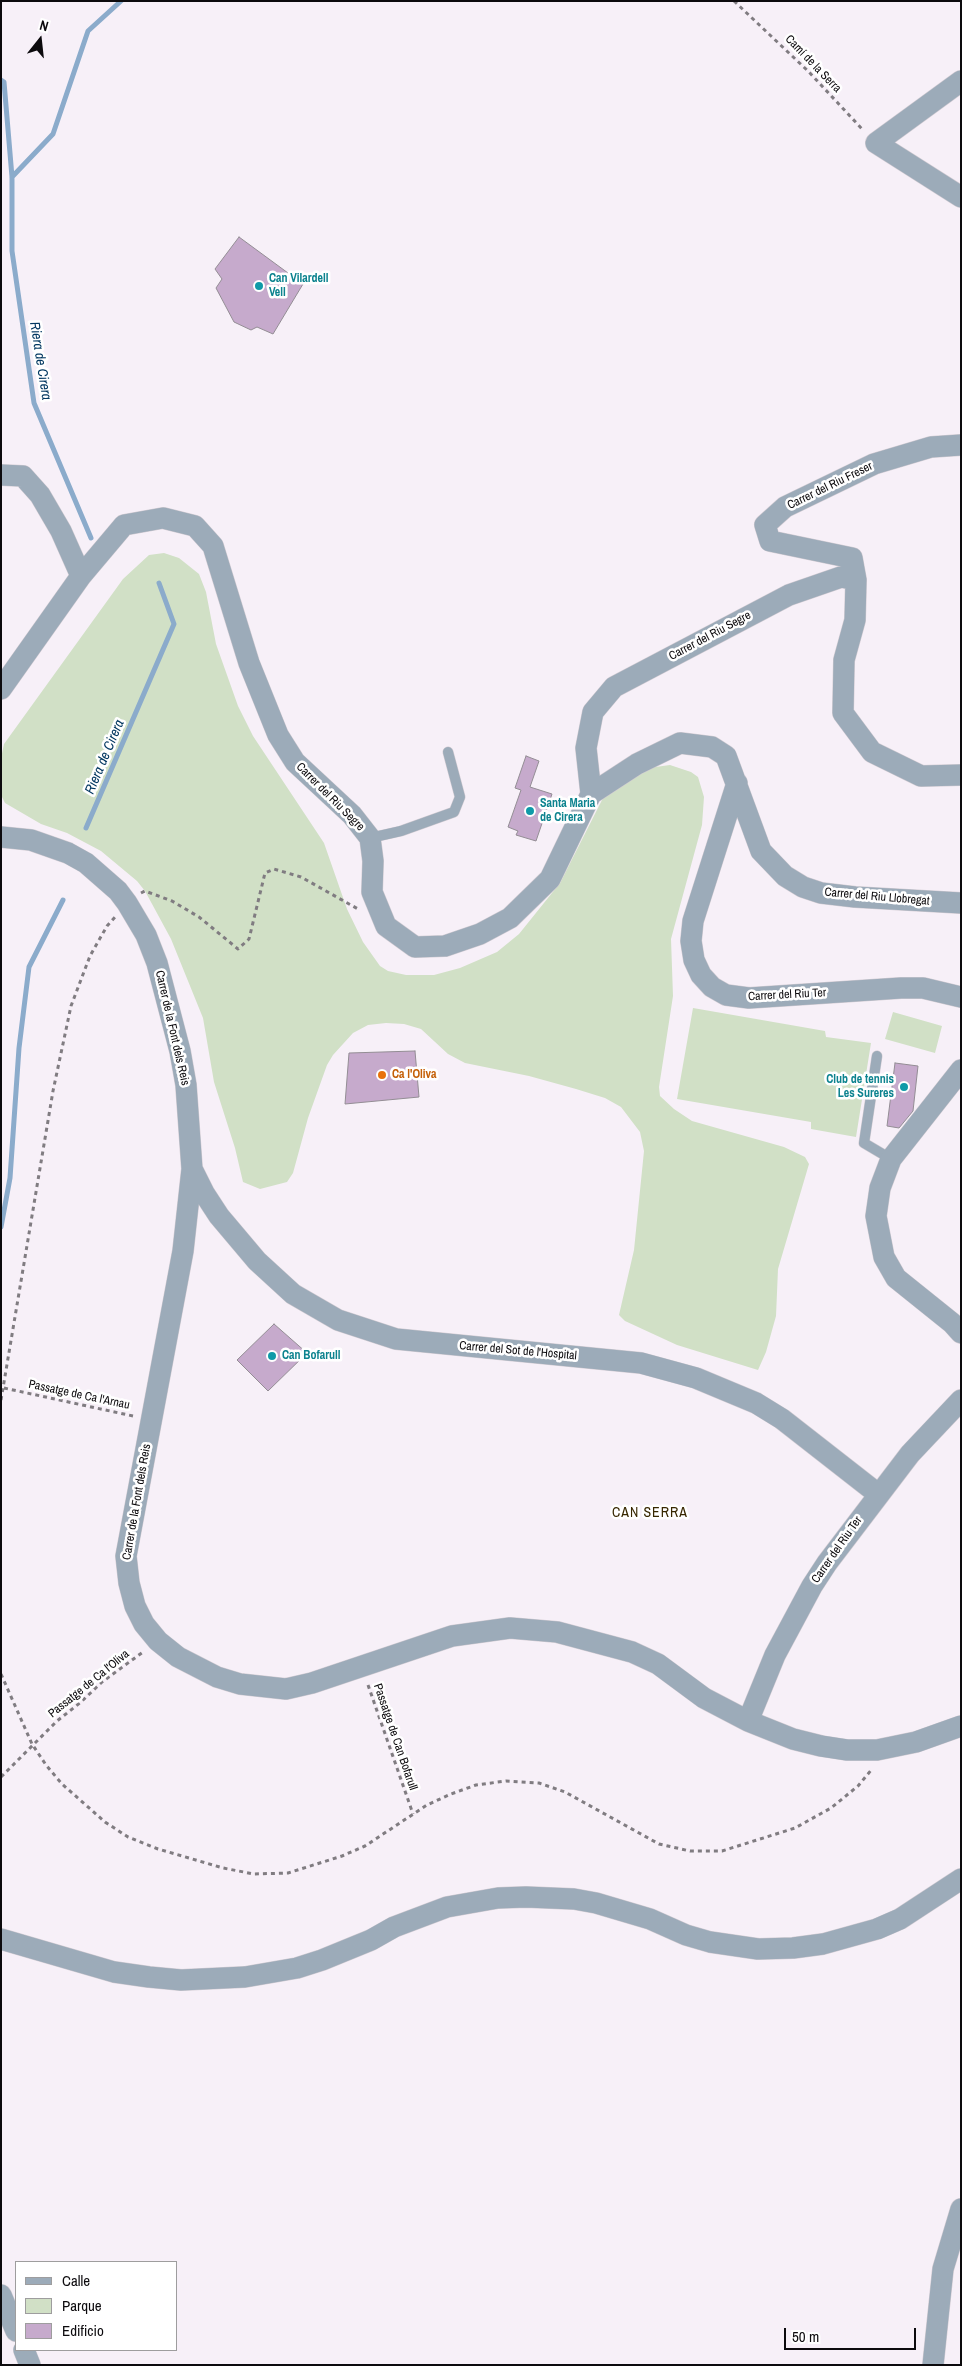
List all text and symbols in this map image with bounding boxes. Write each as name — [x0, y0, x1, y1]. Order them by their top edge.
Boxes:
north arrow — [15, 15, 65, 65]
text: N — [38, 16, 51, 35]
street label: Camí de la Serra — [782, 32, 844, 96]
place label: Can Vilardell Vell — [269, 272, 328, 300]
marker: Can Vilardell Vell — [253, 280, 265, 292]
water label: Riera de Cirera — [26, 321, 54, 401]
street label: Carrer del Riu Freser — [785, 459, 875, 513]
street label: Carrer del Riu Segre — [667, 608, 753, 664]
water label: Riera de Cirera — [82, 717, 128, 797]
street label: Carrer del Riu Segre — [293, 760, 367, 834]
place label: Santa Maria de Cirera — [540, 797, 595, 825]
marker: Santa Maria de Cirera — [524, 805, 536, 817]
street label: Carrer del Riu Llobregat — [824, 885, 930, 909]
street label: Carrer de la Font dels Reis — [152, 969, 192, 1087]
street label: Carrer del Riu Ter — [748, 986, 826, 1004]
place label: Ca l'Oliva — [392, 1068, 436, 1082]
marker: Ca l'Oliva — [376, 1069, 388, 1081]
place label: Club de tennis Les Sureres — [826, 1073, 894, 1101]
marker: Club de tennis Les Sureres — [898, 1081, 910, 1093]
street label: Carrer del Sot de l'Hospital — [459, 1339, 577, 1363]
place label: Can Bofarull — [282, 1349, 340, 1363]
marker: Can Bofarull — [266, 1350, 278, 1362]
street label: Passatge de Ca l'Arnau — [27, 1377, 131, 1413]
street label: Carrer de la Font dels Reis — [120, 1443, 154, 1561]
district label: CAN SERRA — [611, 1505, 689, 1521]
street label: Carrer del Riu Ter — [809, 1514, 865, 1586]
street label: Passatge de Ca l'Oliva — [46, 1647, 132, 1721]
street label: Passatge de Can Bofarull — [370, 1682, 420, 1792]
legend — [15, 2261, 178, 2351]
text: Calle — [62, 2270, 90, 2291]
text: Parque — [62, 2295, 102, 2316]
scale bar — [787, 2318, 920, 2350]
text: Edificio — [62, 2320, 104, 2341]
text: 50 m — [792, 2326, 819, 2347]

